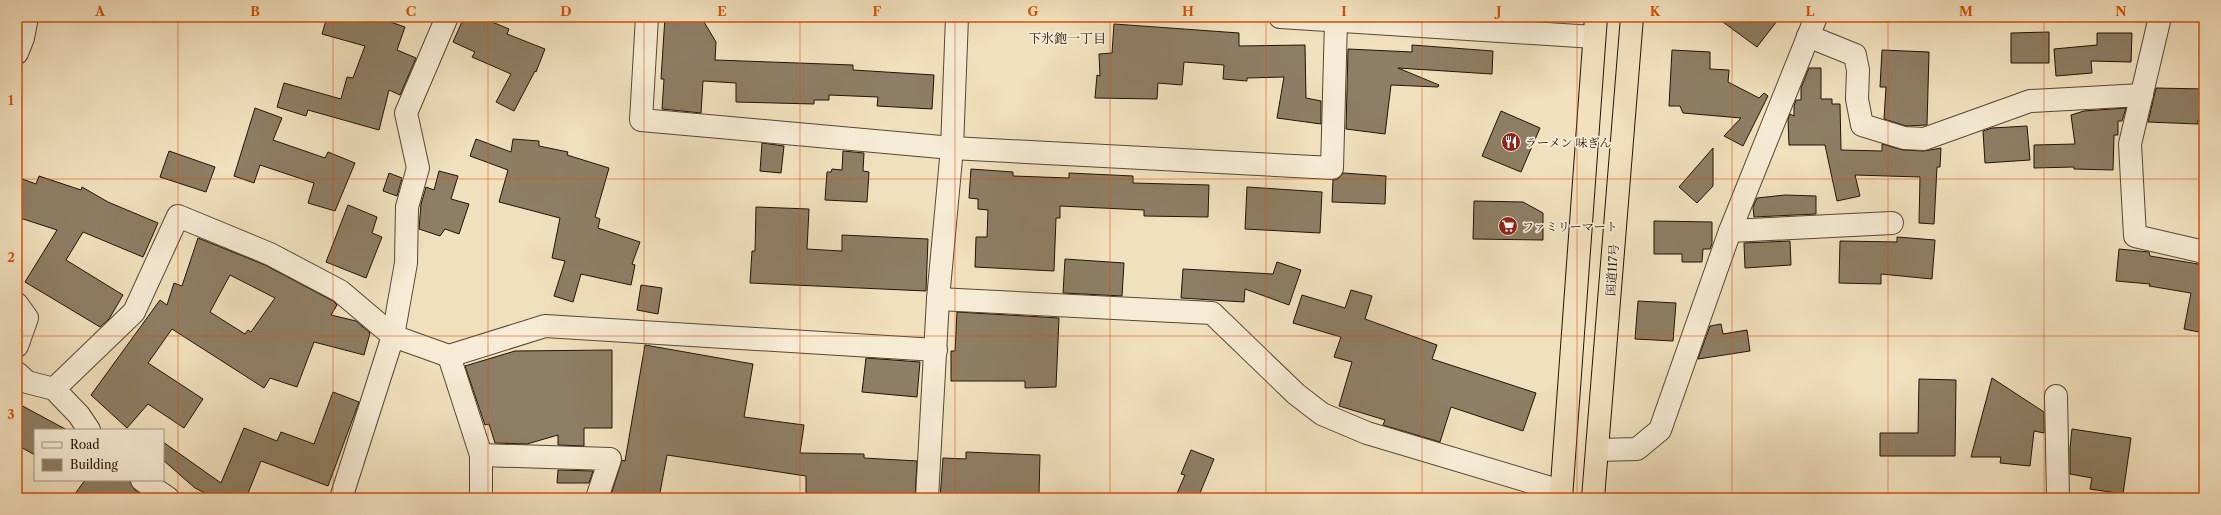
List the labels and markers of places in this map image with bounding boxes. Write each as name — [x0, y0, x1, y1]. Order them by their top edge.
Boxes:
restaurant icon: ラーメン 味ぎん — [1500, 131, 1522, 153]
place label: ラーメン 味ぎん — [1525, 135, 1612, 150]
supermarket icon: ファミリーマート — [1497, 215, 1519, 237]
place label: ファミリーマート — [1522, 219, 1618, 234]

